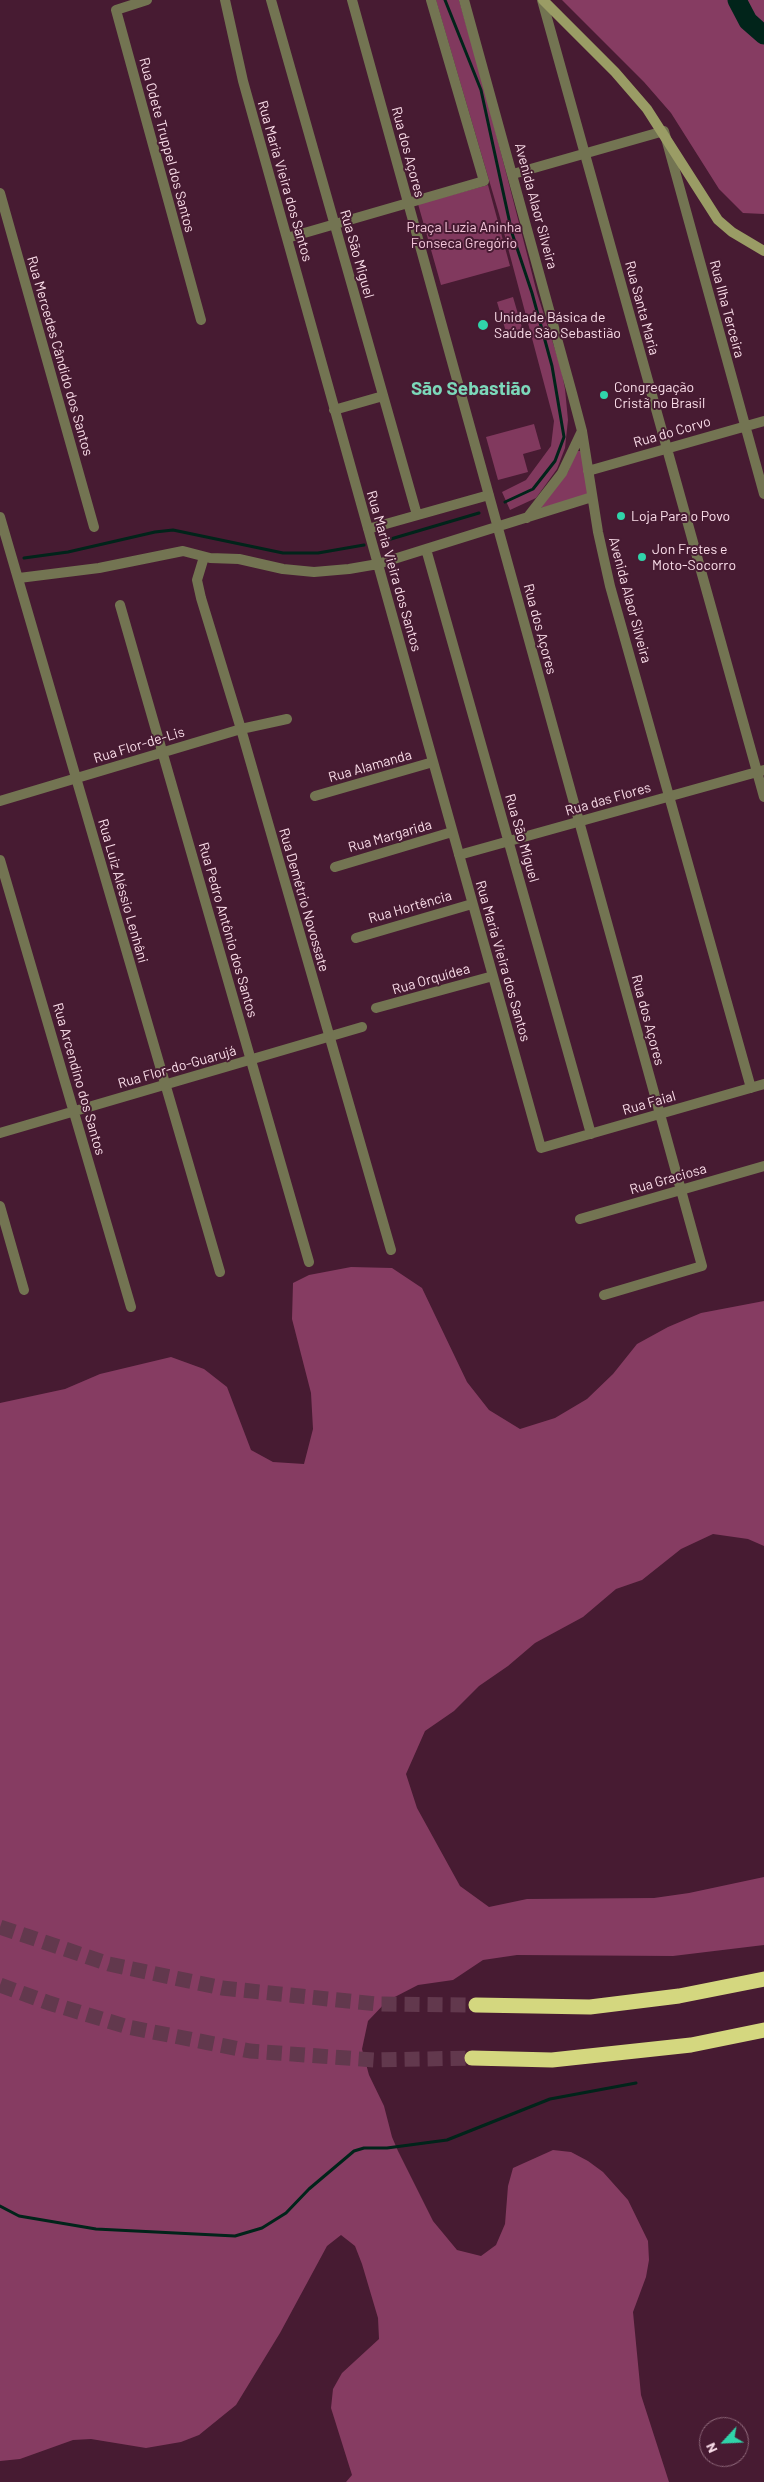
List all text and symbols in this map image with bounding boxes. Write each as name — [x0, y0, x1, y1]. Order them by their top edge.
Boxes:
street label: Rua Odete Truppel dos Santos — [136, 56, 198, 234]
street label: Rua Maria Vieira dos Santos — [254, 99, 316, 263]
street label: Rua dos Açores — [388, 105, 428, 199]
street label: Avenida Alaor Silveira — [511, 141, 561, 271]
street label: Rua São Miguel — [336, 208, 378, 300]
park label: Praça Luzia Aninha Fonseca Gregório — [407, 219, 521, 252]
street label: Rua Mercedes Cândido dos Santos — [23, 254, 97, 458]
street label: Rua Ilha Terceira — [706, 258, 748, 360]
street label: Rua Santa Maria — [621, 259, 663, 357]
place label: Unidade Básica de Saúde São Sebastião — [494, 309, 621, 342]
marker: Unidade Básica de Saúde São Sebastião — [476, 318, 490, 332]
district label: São Sebastião — [411, 378, 531, 400]
place label: Congregação Cristã no Brasil — [614, 379, 705, 412]
marker: Congregação Cristã no Brasil — [598, 389, 610, 401]
street label: Rua do Corvo — [631, 413, 713, 451]
street label: Rua Maria Vieira dos Santos — [363, 489, 425, 653]
place label: Loja Para o Povo — [631, 508, 730, 524]
marker: Loja Para o Povo — [615, 510, 627, 522]
street label: Avenida Alaor Silveira — [605, 535, 655, 665]
place label: Jon Fretes e Moto-Socorro — [652, 541, 736, 574]
marker: Jon Fretes e Moto-Socorro — [636, 551, 648, 563]
street label: Rua dos Açores — [520, 582, 560, 676]
street label: Rua Flor-de-Lis — [91, 723, 187, 767]
street label: Rua Alamanda — [326, 746, 414, 786]
street label: Rua das Flores — [563, 779, 653, 819]
street label: Rua São Miguel — [501, 792, 543, 884]
street label: Rua Margarida — [346, 816, 434, 856]
street label: Rua Luiz Aléssio Lenhâni — [94, 817, 152, 965]
street label: Rua Demétrio Novossate — [275, 826, 333, 974]
street label: Rua Pedro Antônio dos Santos — [195, 840, 261, 1020]
street label: Rua Maria Vieira dos Santos — [472, 879, 534, 1043]
street label: Rua Hortência — [366, 887, 454, 927]
street label: Rua Orquídea — [390, 960, 472, 998]
street label: Rua dos Açores — [628, 973, 668, 1067]
street label: Rua Arcendino dos Santos — [49, 1001, 109, 1157]
street label: Rua Flor-do-Guarujá — [116, 1042, 238, 1092]
street label: Rua Faial — [620, 1087, 678, 1119]
street label: Rua Graciosa — [628, 1160, 708, 1198]
north arrow — [699, 2417, 749, 2467]
text: N — [701, 2440, 721, 2456]

